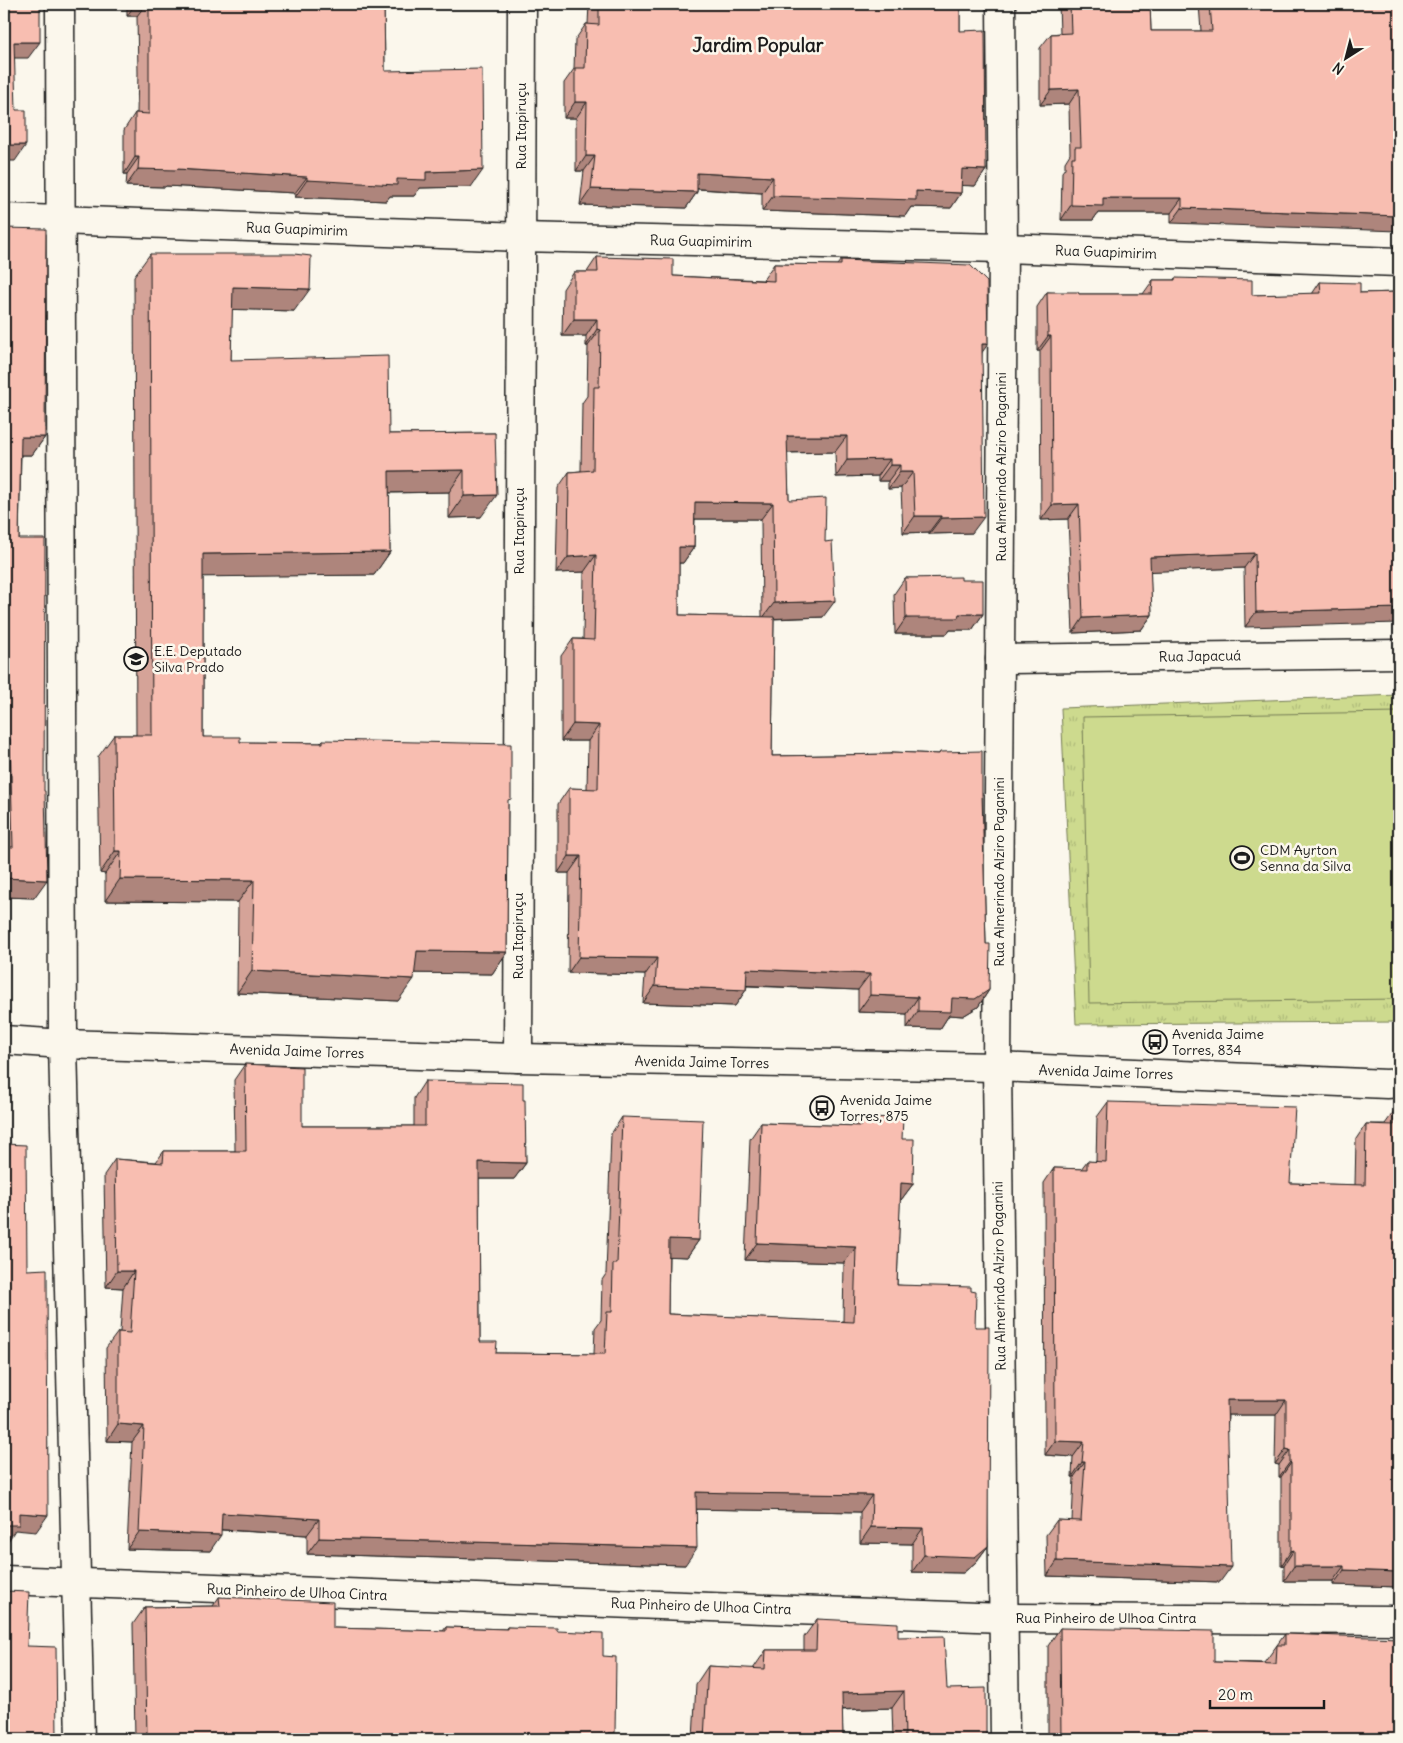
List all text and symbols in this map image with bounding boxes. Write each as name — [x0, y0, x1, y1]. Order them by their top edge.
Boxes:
north arrow — [1320, 32, 1370, 82]
district label: Jardim Popular — [692, 33, 824, 57]
text: N — [1329, 58, 1348, 79]
street label: Rua Itapiruçu — [512, 83, 530, 169]
street label: Rua Guapimirim — [246, 218, 348, 240]
street label: Rua Guapimirim — [650, 231, 752, 251]
street label: Rua Guapimirim — [1055, 241, 1157, 263]
street label: Rua Almerindo Alziro Paganini — [992, 372, 1010, 562]
street label: Rua Itapiruçu — [510, 488, 528, 574]
place label: E.E. Deputado Silva Prado — [154, 642, 242, 676]
school or university icon: E.E. Deputado Silva Prado — [123, 646, 149, 672]
street label: Rua Japacuá — [1159, 646, 1241, 666]
street label: Rua Almerindo Alziro Paganini — [990, 777, 1008, 967]
place label: CDM Ayrton Senna da Silva — [1260, 841, 1351, 875]
sports icon: CDM Ayrton Senna da Silva — [1229, 845, 1255, 871]
street label: Rua Itapiruçu — [509, 893, 527, 979]
place label: Avenida Jaime Torres, 834 — [1172, 1025, 1264, 1059]
bus stop icon: Avenida Jaime Torres, 834 — [1142, 1029, 1168, 1055]
street label: Avenida Jaime Torres — [229, 1040, 365, 1062]
street label: Avenida Jaime Torres — [635, 1052, 769, 1072]
street label: Avenida Jaime Torres — [1038, 1061, 1174, 1083]
place label: Avenida Jaime Torres, 875 — [840, 1091, 932, 1125]
bus stop icon: Avenida Jaime Torres, 875 — [809, 1095, 835, 1121]
street label: Rua Almerindo Alziro Paganini — [988, 1181, 1010, 1371]
street label: Rua Pinheiro de Ulhoa Cintra — [206, 1580, 388, 1604]
street label: Rua Pinheiro de Ulhoa Cintra — [610, 1594, 792, 1618]
street label: Rua Pinheiro de Ulhoa Cintra — [1016, 1609, 1197, 1627]
scale bar — [1210, 1678, 1324, 1710]
text: 20 m — [1218, 1685, 1253, 1704]

